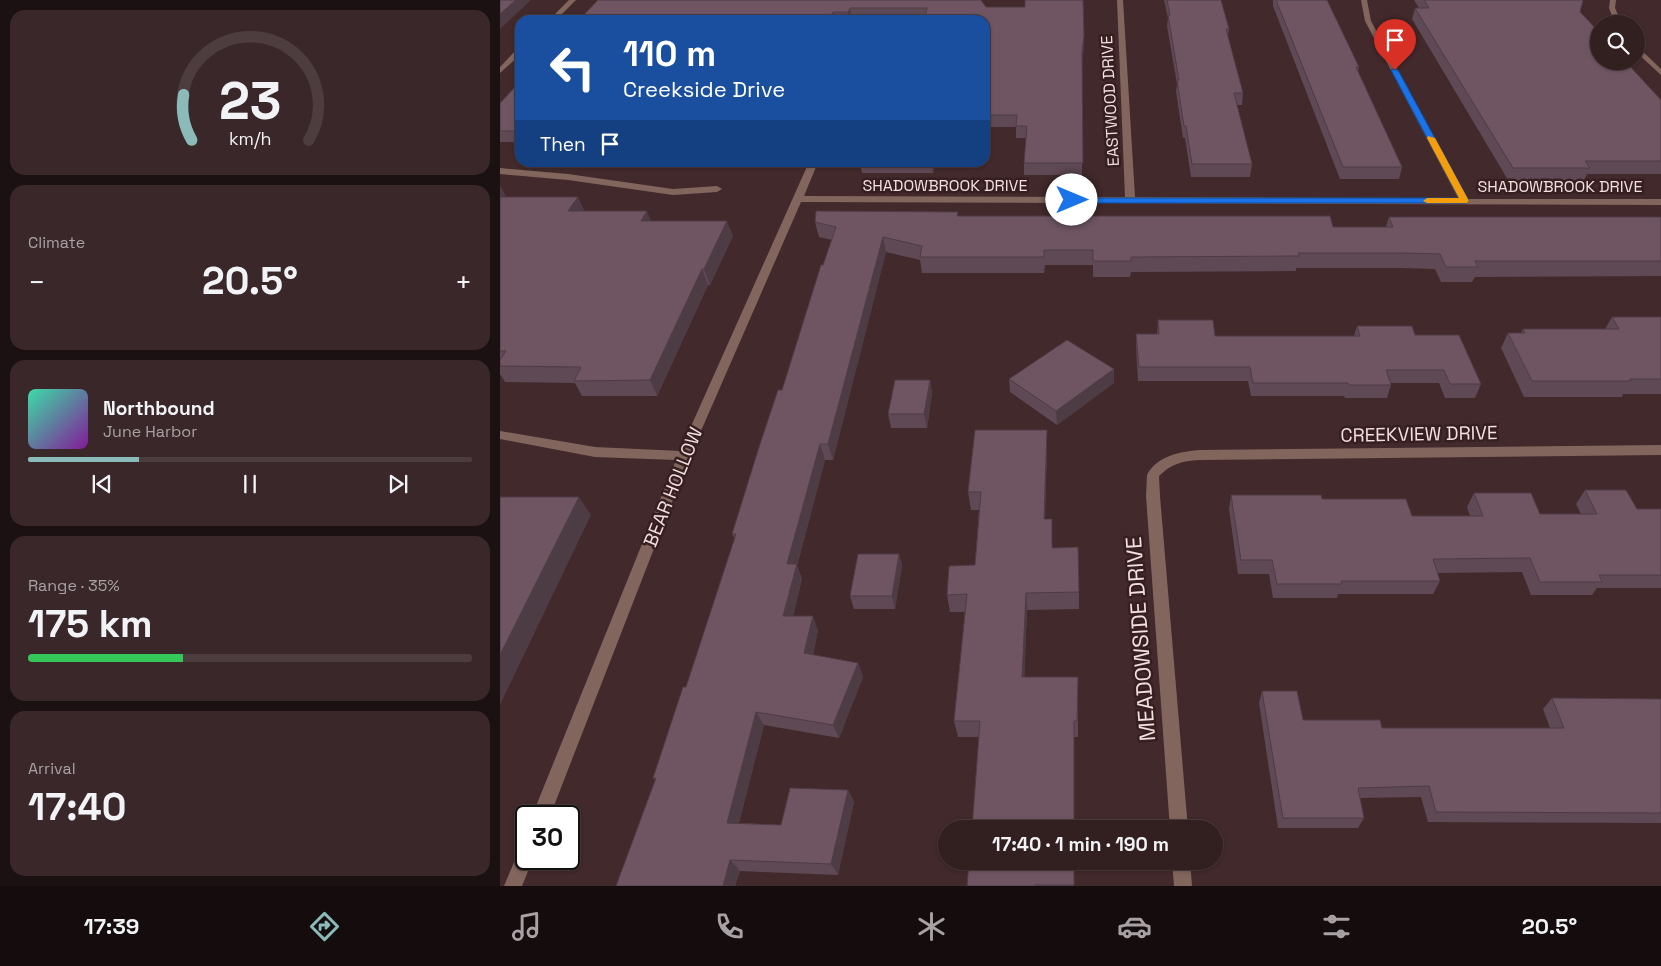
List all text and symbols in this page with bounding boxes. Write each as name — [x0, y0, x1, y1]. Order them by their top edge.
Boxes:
map controls — [1590, 15, 1645, 70]
button: search — [1590, 15, 1645, 70]
pin — [1374, 19, 1416, 70]
icon: arrive — [1381, 26, 1409, 54]
text: 110 m — [623, 32, 716, 76]
icon: left — [540, 35, 605, 100]
street label: EASTWOOD DRIVE — [1096, 35, 1124, 167]
text: 23 — [219, 68, 281, 134]
text: Creekside Drive — [623, 75, 785, 103]
text: km/h — [229, 127, 271, 150]
icon: arrive — [596, 130, 624, 158]
text: Then — [540, 132, 586, 157]
position arrow — [1045, 173, 1097, 225]
street label: SHADOWBROOK DRIVE — [862, 175, 1028, 196]
street label: SHADOWBROOK DRIVE — [1477, 176, 1643, 197]
text: Climate — [28, 232, 85, 253]
text: 20.5° — [202, 257, 298, 305]
text: − — [28, 264, 45, 300]
text: + — [455, 264, 472, 300]
text: Northbound — [103, 396, 215, 421]
street label: CREEKVIEW DRIVE — [1340, 420, 1498, 448]
text: June Harbor — [103, 421, 197, 442]
street label: BEAR HOLLOW — [638, 424, 708, 550]
icon: previous — [88, 470, 116, 498]
icon: pause — [236, 470, 264, 498]
icon: next — [384, 470, 412, 498]
street label: MEADOWSIDE DRIVE — [1119, 536, 1161, 742]
text: Range · 35% — [28, 575, 120, 596]
text: 175 km — [28, 600, 153, 648]
text: Arrival — [28, 758, 76, 779]
text: 17:40 — [28, 783, 126, 831]
speed limit sign: 30 — [515, 805, 580, 870]
text: 17:40 · 1 min · 190 m — [992, 832, 1169, 857]
icon: directions — [307, 909, 342, 944]
icon: music — [509, 909, 544, 944]
icon: phone — [712, 909, 747, 944]
icon: climate — [914, 909, 949, 944]
icon: car — [1117, 909, 1152, 944]
icon: filters — [1319, 909, 1354, 944]
text: 17:39 — [84, 912, 139, 940]
text: 20.5° — [1522, 912, 1577, 940]

